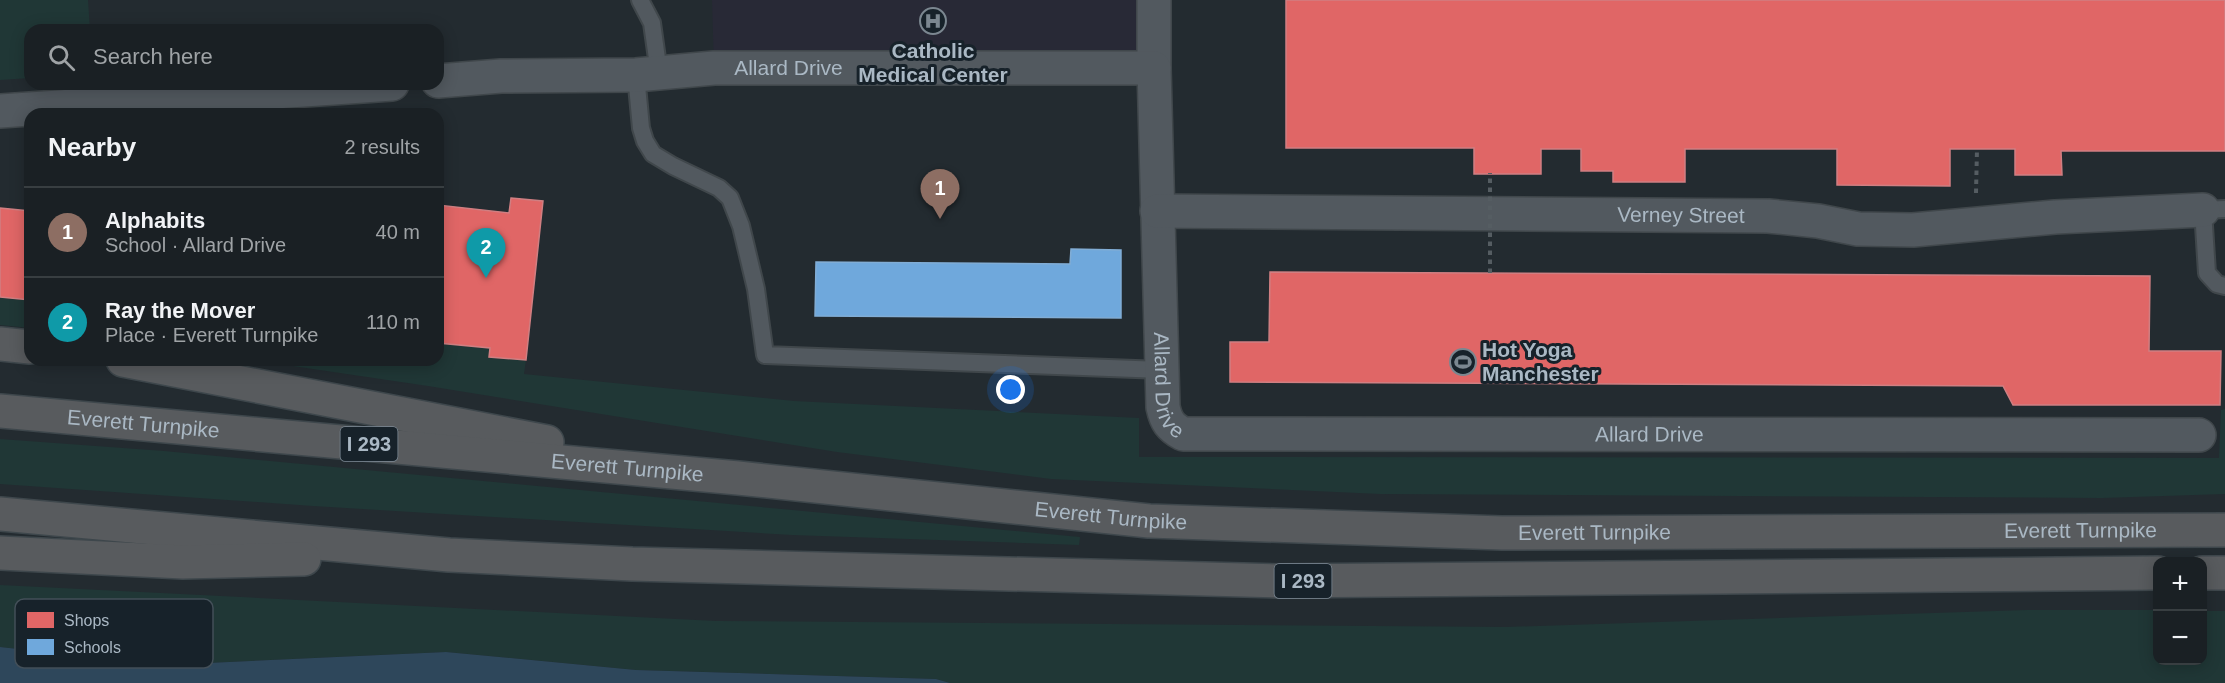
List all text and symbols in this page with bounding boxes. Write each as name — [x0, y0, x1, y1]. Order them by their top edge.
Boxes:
hospital icon: Catholic Medical Center — [918, 6, 948, 36]
search box — [24, 24, 444, 90]
place label: Catholic Medical Center — [858, 39, 1008, 86]
icon: search — [45, 41, 78, 74]
text: Search here — [93, 44, 213, 69]
street label: Allard Drive — [734, 56, 843, 79]
text: Nearby — [48, 132, 136, 162]
text: 2 results — [344, 136, 420, 158]
pin: 1 — [920, 170, 960, 219]
street label: Verney Street — [1617, 203, 1745, 227]
text: Alphabits — [105, 208, 205, 233]
text: 1 — [62, 221, 73, 243]
text: 40 m — [376, 221, 420, 243]
pin: 2 — [466, 228, 506, 278]
text: School · Allard Drive — [105, 234, 286, 256]
text: Ray the Mover — [105, 298, 255, 323]
text: 2 — [62, 311, 73, 333]
text: 110 m — [366, 311, 420, 333]
text: Place · Everett Turnpike — [105, 324, 318, 346]
street label: Allard Drive — [1150, 332, 1188, 443]
place label: Hot Yoga Manchester — [1482, 338, 1599, 385]
sports icon: Hot Yoga Manchester — [1448, 347, 1478, 377]
your location — [996, 375, 1025, 404]
street label: Everett Turnpike — [66, 405, 221, 442]
street label: Allard Drive — [1595, 422, 1704, 446]
road number: I 293 — [340, 427, 398, 461]
street label: Everett Turnpike — [550, 449, 705, 486]
street label: Everett Turnpike — [1034, 497, 1188, 533]
street label: Everett Turnpike — [2004, 518, 2157, 542]
street label: Everett Turnpike — [1518, 520, 1671, 544]
map controls — [2153, 557, 2207, 665]
button: + — [2153, 557, 2207, 611]
road number: I 293 — [1274, 564, 1332, 598]
legend — [15, 599, 213, 668]
button: − — [2153, 611, 2207, 665]
text: Shops — [64, 612, 109, 629]
text: Schools — [64, 639, 121, 656]

